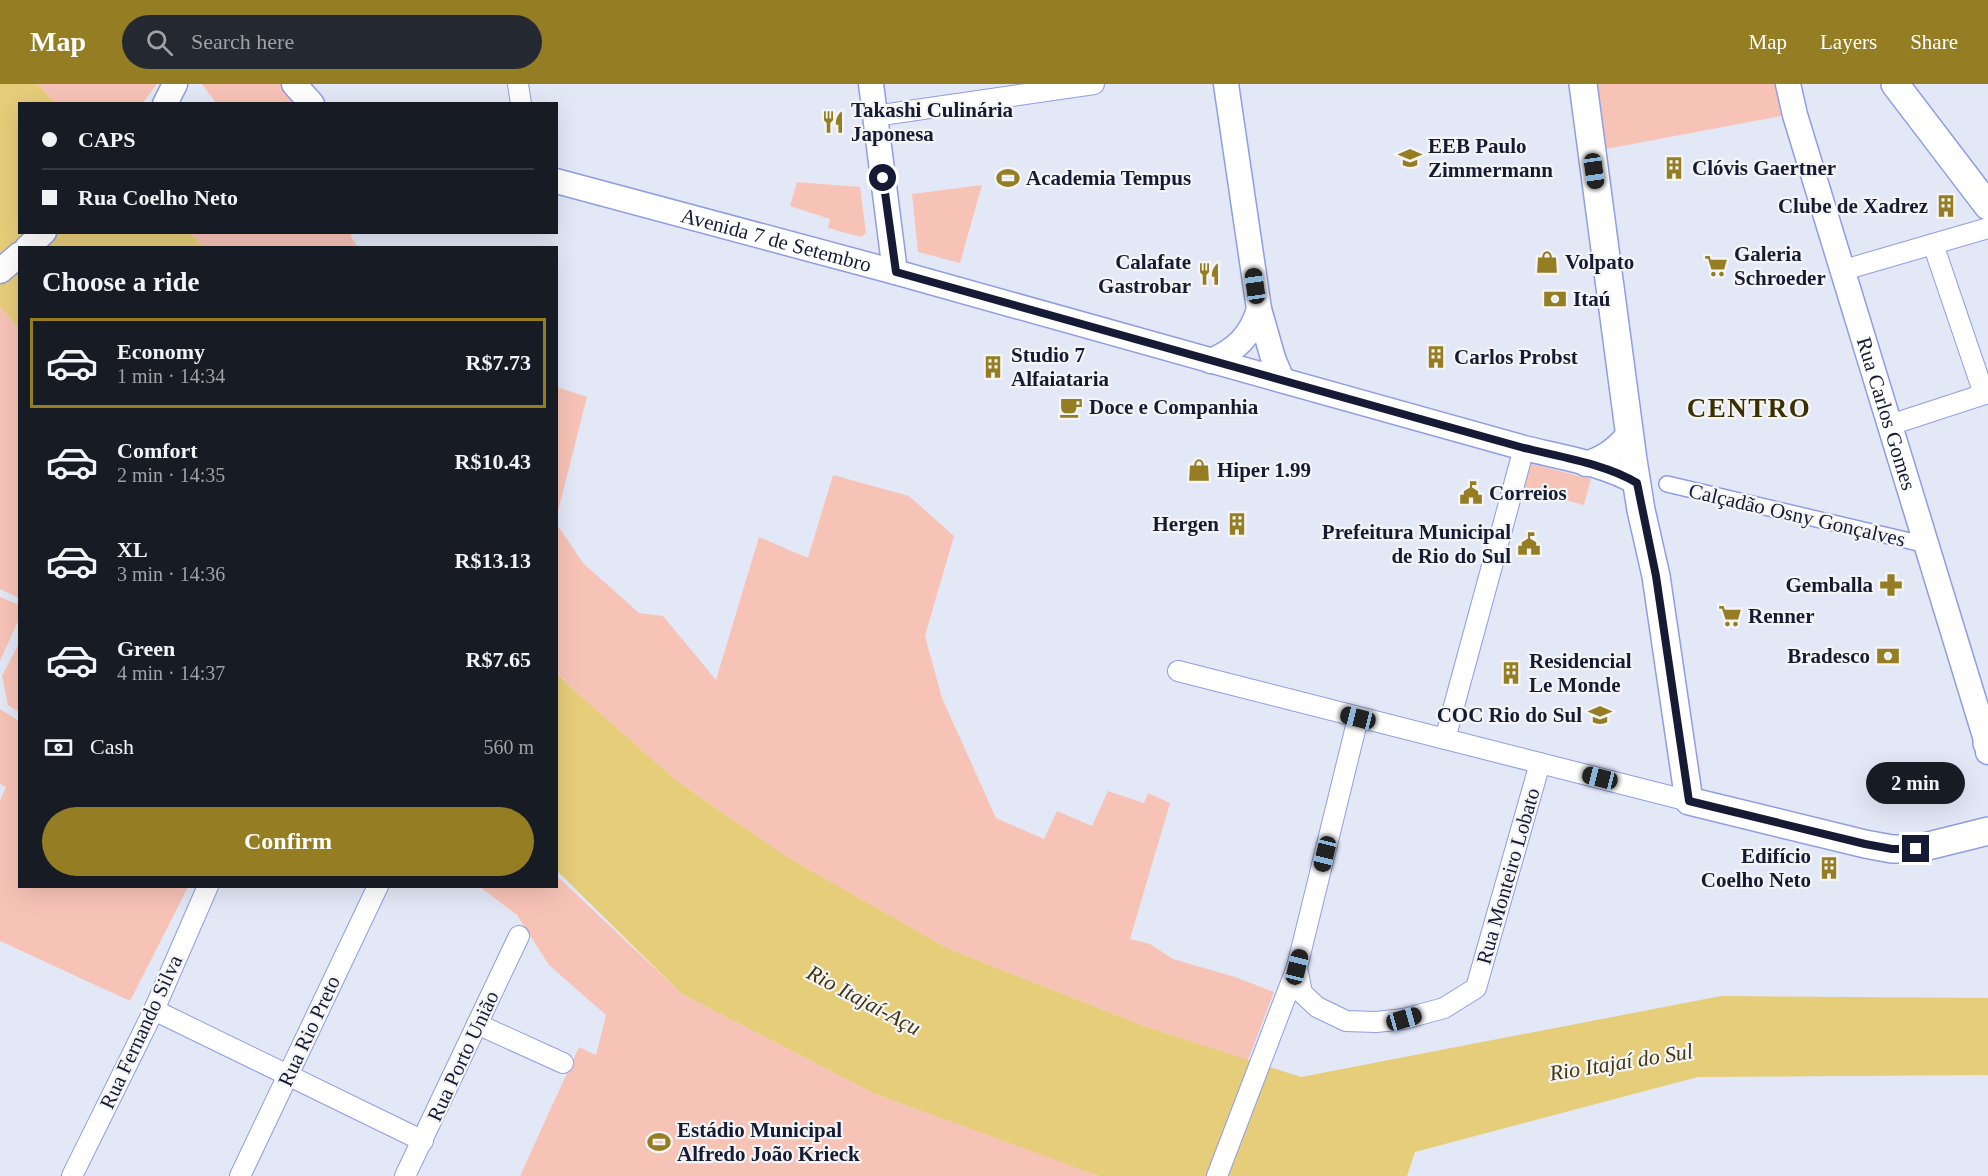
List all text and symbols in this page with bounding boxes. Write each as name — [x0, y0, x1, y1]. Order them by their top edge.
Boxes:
search box — [122, 15, 542, 69]
text: Map — [30, 26, 86, 57]
icon: search — [143, 26, 176, 59]
text: Search here — [191, 29, 294, 54]
text: Map — [1749, 30, 1787, 54]
text: Layers — [1820, 30, 1877, 54]
text: Share — [1910, 30, 1958, 54]
place label: Takashi Culinária Japonesa — [851, 98, 1014, 146]
restaurant icon: Takashi Culinária Japonesa — [820, 109, 846, 135]
text: CAPS — [78, 127, 135, 152]
place label: EEB Paulo Zimmermann — [1428, 134, 1553, 182]
school or university icon: EEB Paulo Zimmermann — [1397, 145, 1423, 171]
car — [1583, 152, 1605, 190]
building icon: Clóvis Gaertner — [1661, 155, 1687, 181]
place label: Clóvis Gaertner — [1692, 156, 1836, 180]
route start — [869, 164, 896, 191]
sports icon: Academia Tempus — [995, 165, 1021, 191]
place label: Academia Tempus — [1026, 166, 1191, 190]
text: Rua Coelho Neto — [78, 185, 238, 210]
building icon: Clube de Xadrez — [1933, 193, 1959, 219]
place label: Clube de Xadrez — [1778, 194, 1928, 218]
street label: Avenida 7 de Setembro — [678, 203, 874, 277]
place label: Galeria Schroeder — [1734, 242, 1826, 290]
shop icon: Volpato — [1534, 249, 1560, 275]
place label: Calafate Gastrobar — [1098, 250, 1191, 298]
place label: Volpato — [1565, 250, 1634, 274]
supermarket icon: Galeria Schroeder — [1703, 253, 1729, 279]
restaurant icon: Calafate Gastrobar — [1196, 261, 1222, 287]
text: Choose a ride — [42, 267, 200, 297]
car — [1244, 267, 1266, 305]
bank icon: Itaú — [1542, 286, 1568, 312]
place label: Itaú — [1573, 287, 1611, 311]
street label: Rua Carlos Gomes — [1852, 334, 1921, 493]
icon: car — [45, 336, 99, 390]
text: Economy — [117, 339, 205, 364]
place label: Studio 7 Alfaiataria — [1011, 343, 1109, 391]
building icon: Carlos Probst — [1423, 344, 1449, 370]
place label: Carlos Probst — [1454, 345, 1578, 369]
text: R$7.73 — [466, 350, 531, 375]
building icon: Studio 7 Alfaiataria — [980, 354, 1006, 380]
text: 1 min · 14:34 — [117, 365, 225, 387]
district label: CENTRO — [1687, 393, 1811, 423]
cafe icon: Doce e Companhia — [1058, 394, 1084, 420]
place label: Doce e Companhia — [1089, 395, 1259, 419]
icon: car — [45, 435, 99, 489]
text: Comfort — [117, 438, 198, 463]
text: R$10.43 — [455, 449, 531, 474]
shop icon: Hiper 1.99 — [1186, 457, 1212, 483]
place label: Hiper 1.99 — [1217, 458, 1311, 482]
text: 2 min · 14:35 — [117, 464, 225, 486]
street label: Calçadão Osny Gonçalves — [1686, 478, 1908, 552]
public building icon: Correios — [1458, 480, 1484, 506]
place label: Correios — [1489, 481, 1567, 505]
building icon: Hergen — [1224, 511, 1250, 537]
place label: Hergen — [1153, 512, 1219, 536]
place label: Prefeitura Municipal de Rio do Sul — [1322, 520, 1511, 568]
public building icon: Prefeitura Municipal de Rio do Sul — [1516, 531, 1542, 557]
icon: car — [45, 534, 99, 588]
text: XL — [117, 537, 148, 562]
text: R$13.13 — [455, 548, 531, 573]
text: 3 min · 14:36 — [117, 563, 225, 585]
pharmacy icon: Gemballa — [1878, 572, 1904, 598]
place label: Gemballa — [1786, 573, 1873, 597]
supermarket icon: Renner — [1717, 603, 1743, 629]
place label: Renner — [1748, 604, 1815, 628]
icon: car — [45, 633, 99, 687]
text: Green — [117, 636, 175, 661]
bank icon: Bradesco — [1875, 643, 1901, 669]
place label: Bradesco — [1787, 644, 1870, 668]
text: R$7.65 — [466, 647, 531, 672]
place label: Residencial Le Monde — [1529, 649, 1632, 697]
building icon: Residencial Le Monde — [1498, 660, 1524, 686]
text: 4 min · 14:37 — [117, 662, 225, 684]
school or university icon: COC Rio do Sul — [1587, 702, 1613, 728]
place label: COC Rio do Sul — [1437, 703, 1582, 727]
car — [1338, 705, 1378, 731]
icon: cash — [42, 731, 75, 764]
text: Cash — [90, 734, 134, 759]
text: 560 m — [483, 736, 534, 758]
callout: 2 min — [1866, 762, 1966, 804]
car — [1580, 765, 1620, 791]
text: 2 min — [1891, 772, 1940, 794]
street label: Rua Monteiro Lobato — [1471, 785, 1545, 967]
button: Confirm — [42, 807, 534, 876]
car — [1312, 834, 1338, 874]
route end — [1902, 835, 1929, 862]
place label: Edifício Coelho Neto — [1701, 844, 1811, 892]
building icon: Edifício Coelho Neto — [1816, 855, 1842, 881]
car — [1284, 947, 1310, 987]
street label: Rua Fernando Silva — [95, 951, 187, 1113]
water label: Rio Itajaí-Açu — [802, 959, 925, 1040]
street label: Rua Rio Preto — [273, 972, 345, 1090]
street label: Rua Porto União — [422, 987, 504, 1125]
car — [1384, 1005, 1424, 1033]
water label: Rio Itajaí do Sul — [1547, 1038, 1694, 1086]
place label: Estádio Municipal Alfredo João Krieck — [677, 1118, 860, 1166]
sports icon: Estádio Municipal Alfredo João Krieck — [646, 1129, 672, 1155]

